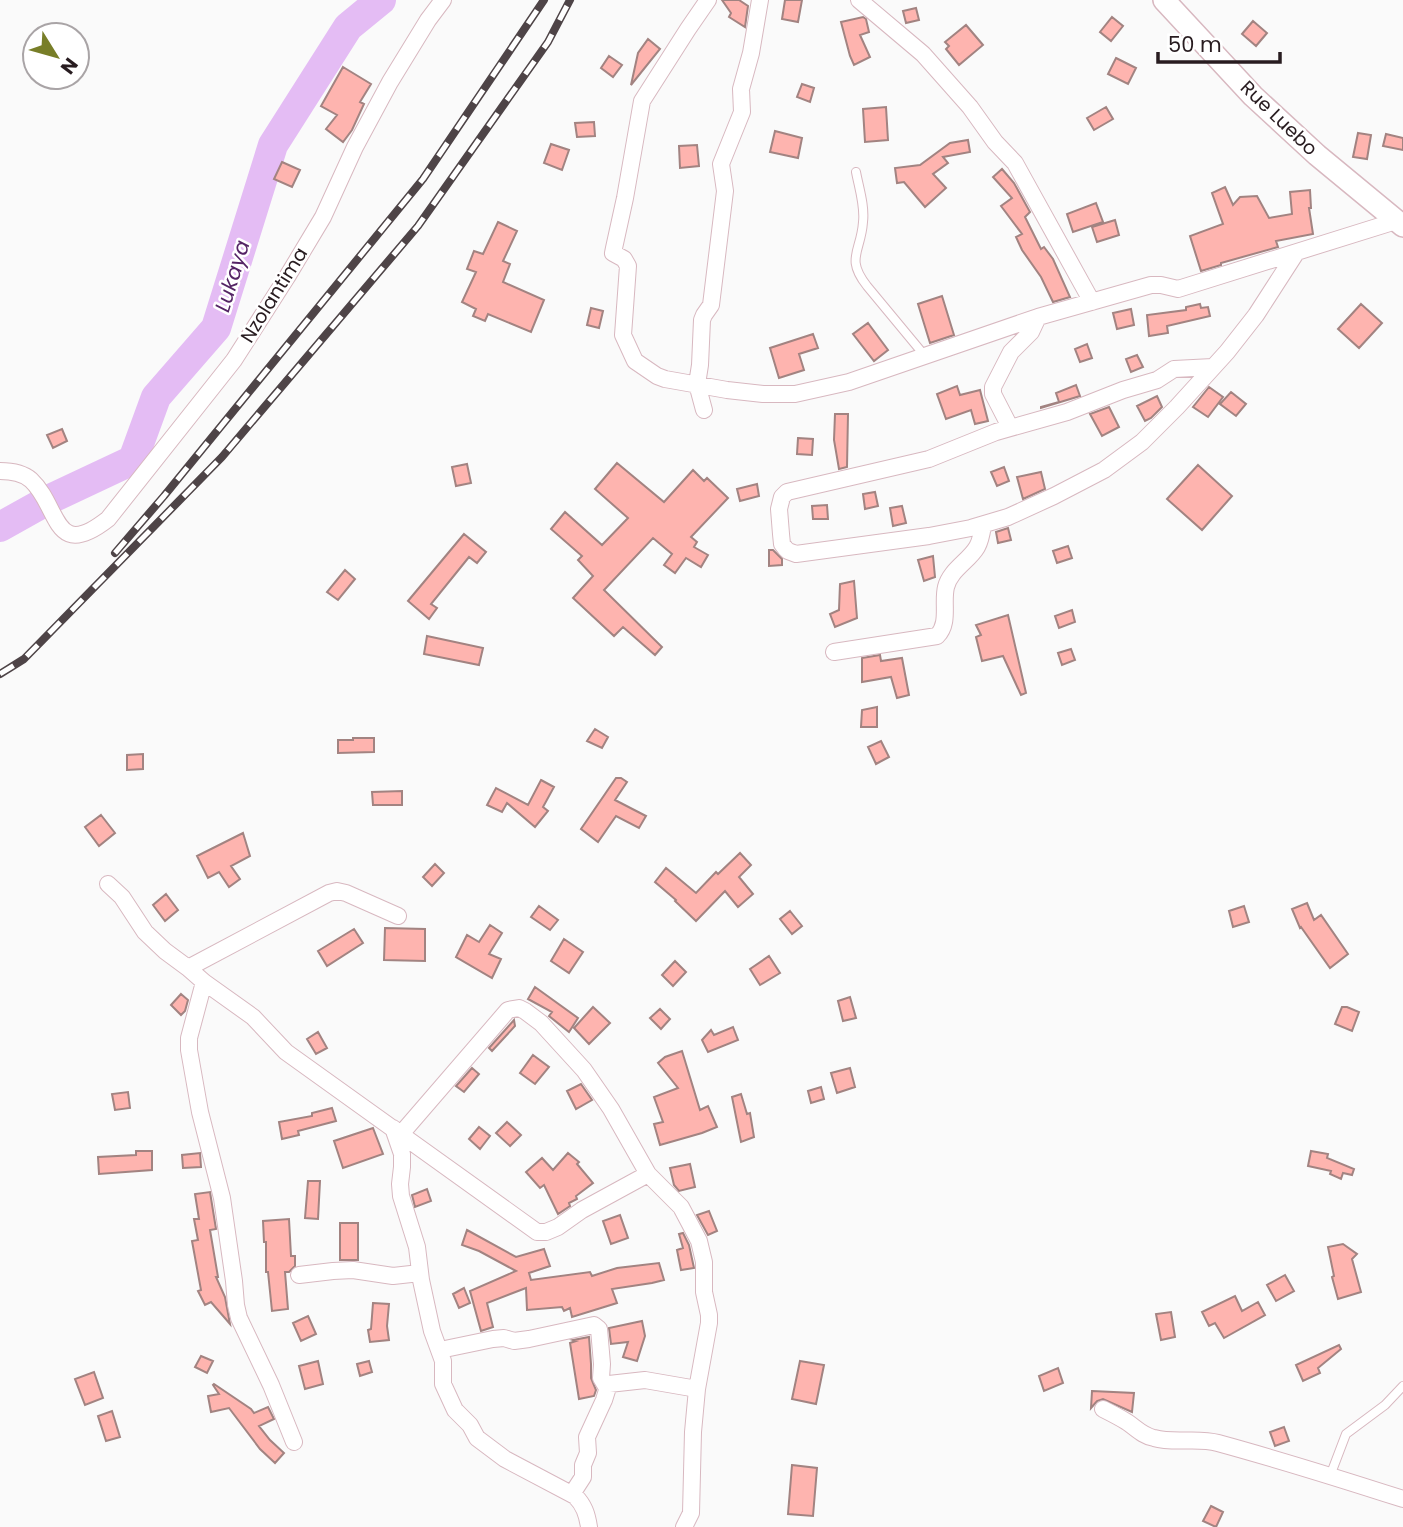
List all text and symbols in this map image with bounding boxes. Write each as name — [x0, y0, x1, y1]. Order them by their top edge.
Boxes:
north arrow — [21, 21, 91, 91]
scale bar — [1158, 21, 1280, 65]
text: 50 m — [1168, 30, 1222, 59]
text: N — [54, 52, 84, 80]
street label: Rue Luebo — [1234, 74, 1324, 162]
water label: Lukaya — [207, 237, 257, 315]
street label: Nzolantima — [234, 242, 314, 348]

